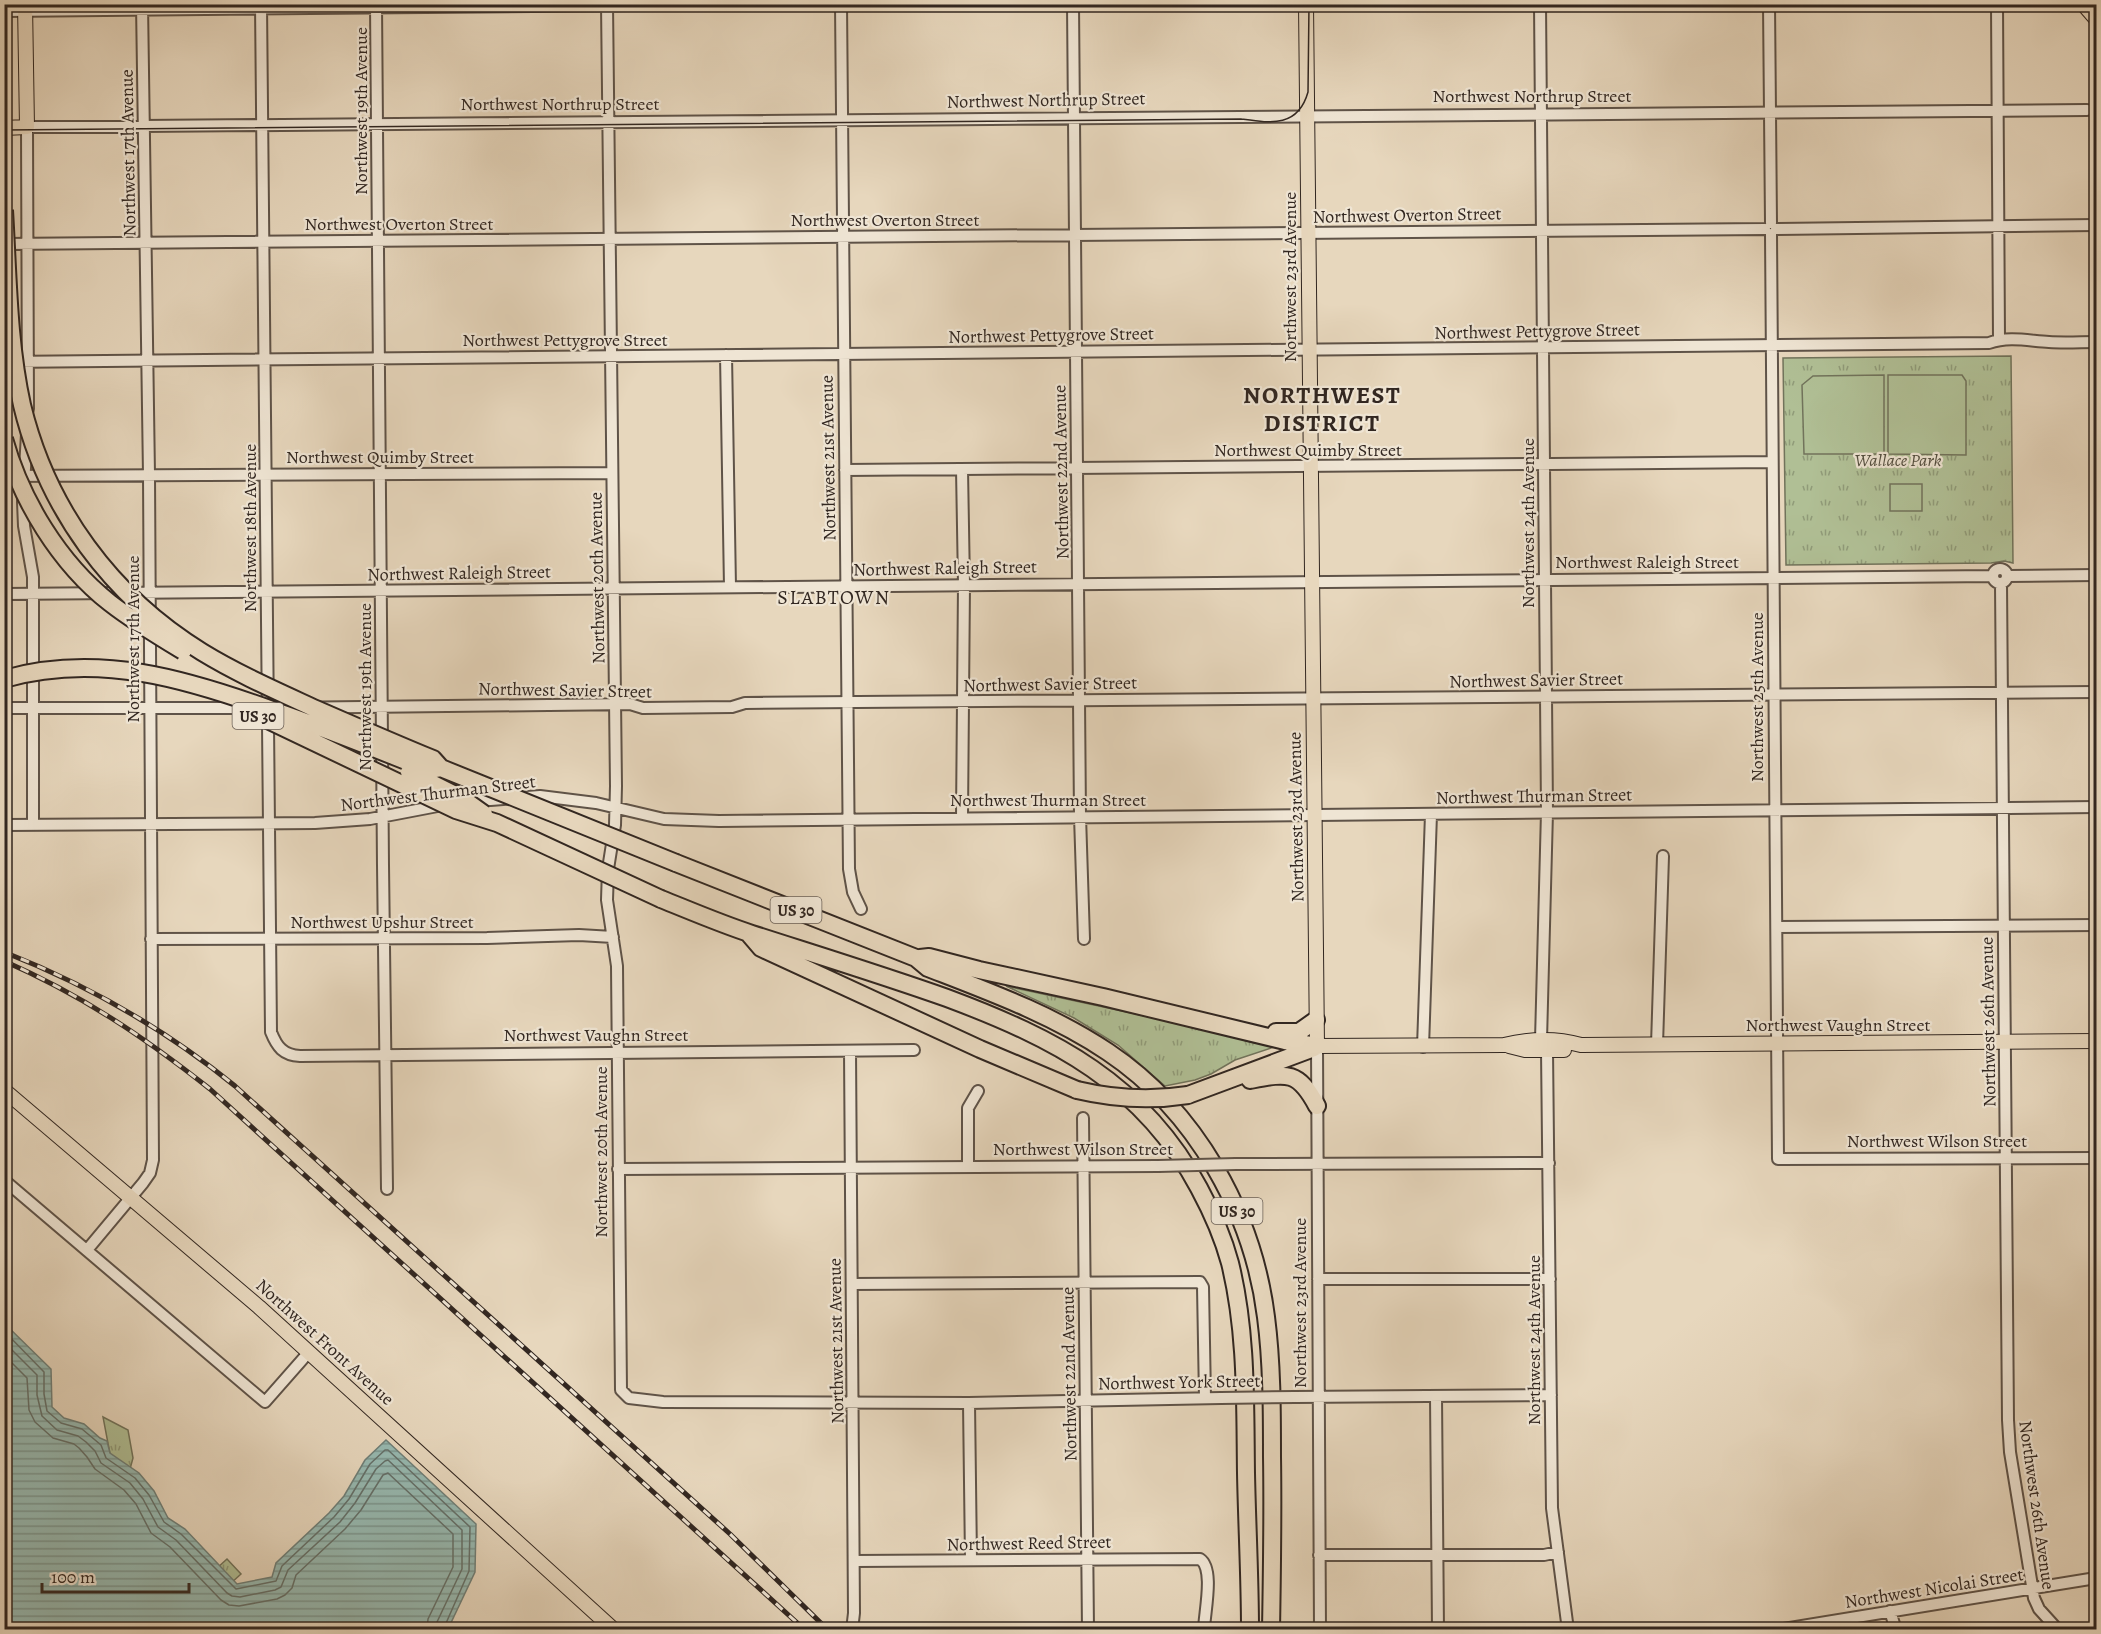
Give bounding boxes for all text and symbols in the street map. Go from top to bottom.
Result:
street label: Northwest 19th Avenue [349,27,373,195]
street label: Northwest 17th Avenue [115,69,141,237]
street label: Northwest Northrup Street [1433,84,1631,108]
street label: Northwest Northrup Street [946,86,1146,114]
street label: Northwest Northrup Street [461,92,659,116]
street label: Northwest 23rd Avenue [1278,192,1302,362]
street label: Northwest Overton Street [1312,201,1502,229]
street label: Northwest Overton Street [791,208,979,232]
street label: Northwest Overton Street [305,212,493,236]
street label: Northwest Pettygrove Street [1434,317,1640,345]
street label: Northwest Pettygrove Street [948,321,1154,349]
street label: Northwest Pettygrove Street [462,328,668,352]
street label: Northwest 21st Avenue [815,375,841,541]
district label: NORTHWEST DISTRICT [1243,379,1401,439]
street label: Northwest 22nd Avenue [1047,384,1075,560]
street label: Northwest Quimby Street [1214,438,1402,462]
street label: Northwest 24th Avenue [1516,438,1540,608]
street label: Northwest 18th Avenue [238,444,262,612]
street label: Northwest Quimby Street [286,445,474,469]
park label: Wallace Park [1855,448,1941,472]
street label: Northwest 20th Avenue [584,492,610,664]
street label: Northwest Raleigh Street [1555,550,1739,574]
street label: Northwest Raleigh Street [853,554,1037,582]
street label: Northwest 17th Avenue [121,555,145,723]
street label: Northwest Raleigh Street [367,559,551,587]
district label: SLABTOWN [777,584,891,611]
street label: Northwest 19th Avenue [353,603,377,771]
street label: Northwest 25th Avenue [1745,612,1769,782]
street label: Northwest Savier Street [1449,666,1623,694]
street label: Northwest Savier Street [963,670,1137,698]
street label: Northwest Savier Street [478,676,652,704]
road number: US 30 [232,703,284,729]
street label: Northwest 23rd Avenue [1283,732,1309,902]
street label: Northwest Thurman Street [339,769,537,817]
street label: Northwest Thurman Street [1436,782,1632,810]
street label: Northwest Thurman Street [950,788,1146,812]
road number: US 30 [770,897,822,923]
street label: Northwest Upshur Street [290,910,474,934]
street label: Northwest 26th Avenue [1975,937,2001,1107]
street label: Northwest Vaughn Street [1746,1013,1930,1037]
street label: Northwest Vaughn Street [504,1023,688,1047]
street label: Northwest 20th Avenue [589,1066,613,1238]
street label: Northwest Wilson Street [1847,1129,2027,1153]
street label: Northwest Wilson Street [993,1137,1173,1161]
road number: US 30 [1212,1198,1262,1224]
street label: Northwest 23rd Avenue [1288,1218,1312,1388]
street label: Northwest 24th Avenue [1522,1255,1546,1425]
street label: Northwest 21st Avenue [823,1258,849,1424]
street label: Northwest Front Avenue [251,1273,399,1411]
street label: Northwest 22nd Avenue [1055,1286,1083,1462]
street label: Northwest York Street [1098,1369,1260,1395]
street label: Northwest 26th Avenue [2013,1419,2061,1591]
street label: Northwest Reed Street [946,1530,1112,1556]
scale bar [42,1556,189,1594]
street label: Northwest Nicolai Street [1843,1562,2025,1614]
text: 100 m [51,1565,95,1589]

